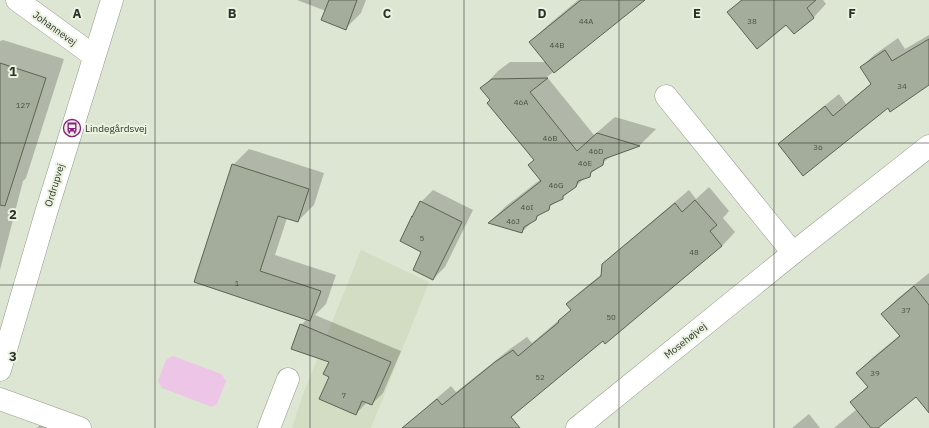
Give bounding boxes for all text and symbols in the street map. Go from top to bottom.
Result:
text: A [73,5,82,22]
text: B [228,5,237,22]
text: C [383,5,392,22]
text: D [537,5,547,22]
text: E [693,5,701,22]
text: F [848,5,856,22]
street label: Johannevej [30,8,79,49]
house number: 44A [579,16,593,26]
house number: 38 [747,16,757,26]
house number: 44B [550,40,564,50]
text: 1 [9,63,17,80]
house number: 34 [897,81,907,91]
house number: 46A [514,97,528,107]
house number: 127 [16,100,30,110]
bus stop icon: Lindegårdsvej [62,118,82,138]
place label: Lindegårdsvej [85,122,147,135]
house number: 46B [543,133,557,143]
house number: 36 [813,142,823,152]
house number: 46D [589,146,603,156]
house number: 46E [578,158,592,168]
street label: Ordrupvej [42,162,67,208]
house number: 46G [548,180,564,190]
house number: 46I [521,202,533,212]
text: 2 [9,206,17,223]
house number: 46J [506,216,520,226]
house number: 5 [420,233,425,243]
house number: 48 [689,247,699,257]
house number: 1 [235,278,240,288]
house number: 37 [901,305,911,315]
house number: 50 [606,312,616,322]
street label: Mosehøjvej [661,319,709,361]
text: 3 [9,348,17,365]
house number: 39 [870,368,880,378]
house number: 52 [535,372,545,382]
house number: 7 [342,390,347,400]

